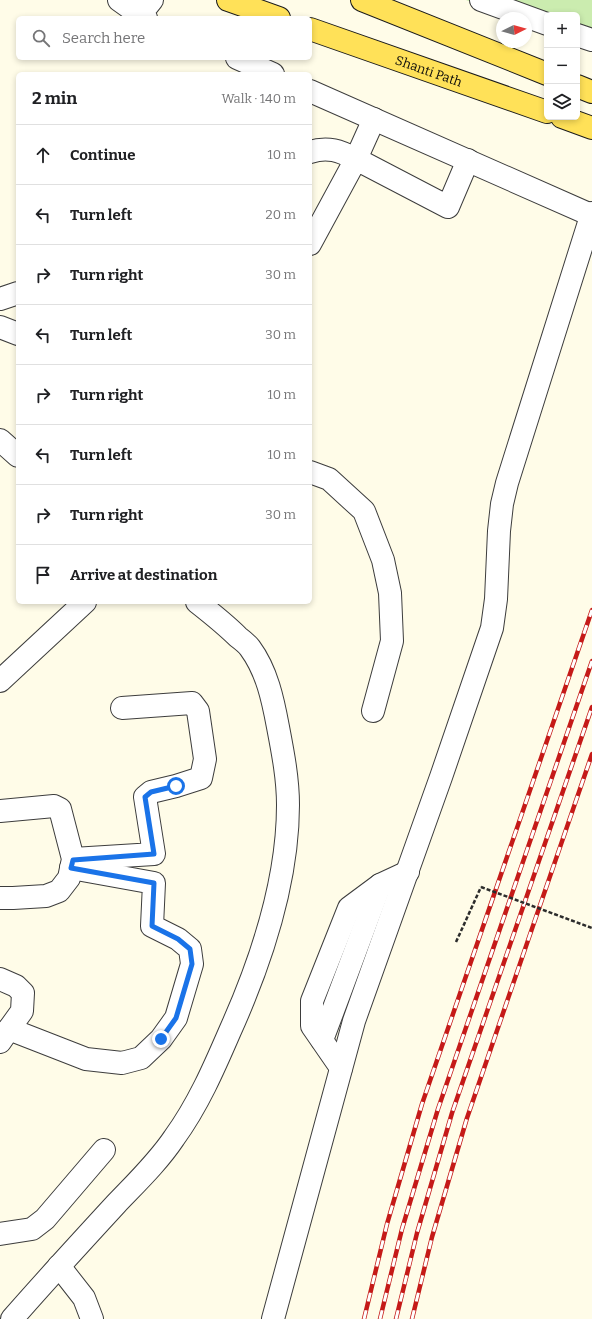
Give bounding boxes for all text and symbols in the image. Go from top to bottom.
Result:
north arrow [496,12,532,48]
map controls [544,12,580,120]
button: + [544,12,580,48]
search box [16,16,312,60]
icon: search [30,27,52,49]
text: Search here [62,29,145,47]
button: − [544,48,580,84]
street label: Shanti Path [394,52,464,89]
button: layers [544,84,580,120]
text: 2 min [32,88,77,109]
text: Walk · 140 m [221,91,296,106]
icon: ahead [32,144,54,166]
text: Continue [70,146,136,164]
text: 10 m [267,147,296,162]
icon: left [32,204,54,226]
text: Turn left [70,206,132,224]
text: 20 m [266,207,296,222]
icon: right [32,264,54,286]
text: Turn right [70,266,143,284]
text: 30 m [265,267,296,282]
icon: left [32,324,54,346]
text: Turn left [70,326,132,344]
text: 30 m [265,327,296,342]
icon: right [32,384,54,406]
text: Turn right [70,386,143,404]
text: 10 m [267,387,296,402]
icon: left [32,444,54,466]
text: Turn left [70,446,132,464]
text: 10 m [267,447,296,462]
icon: right [32,504,54,526]
text: Turn right [70,506,143,524]
text: 30 m [265,507,296,522]
icon: arrive [32,564,54,586]
text: Arrive at destination [70,566,217,584]
route start [167,777,185,795]
route end [152,1030,170,1048]

